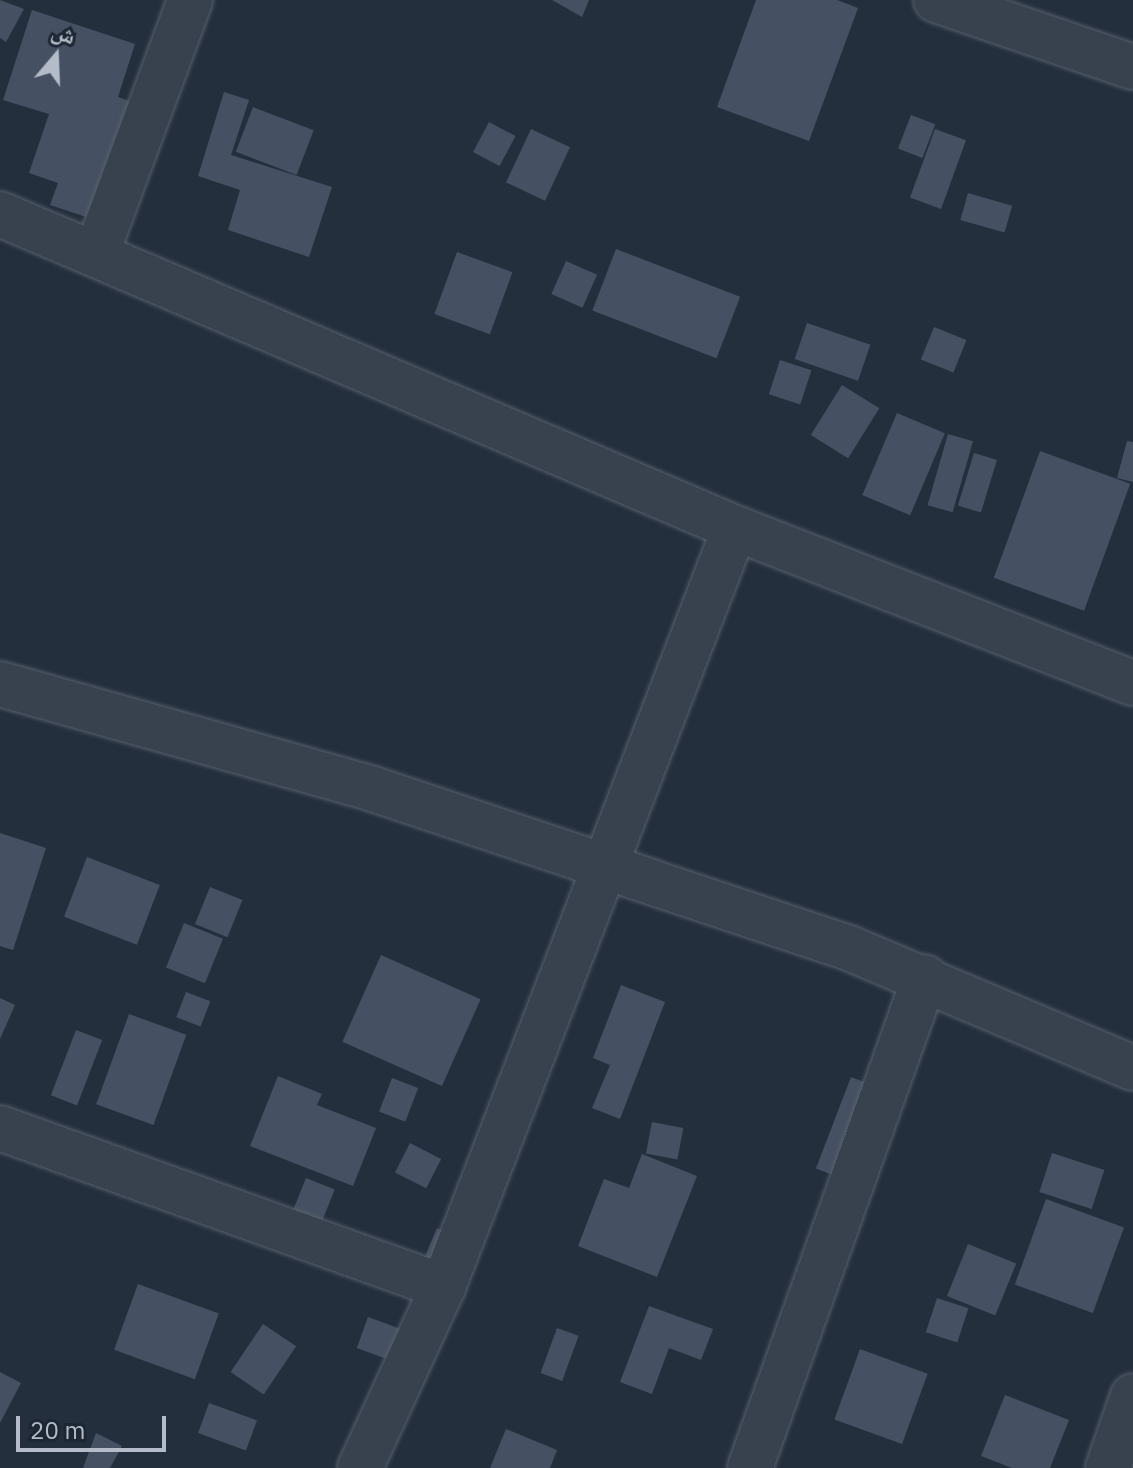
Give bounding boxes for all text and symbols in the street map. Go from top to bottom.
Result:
text: ش [48,15,80,50]
north arrow [16,16,96,96]
scale bar [20,1400,170,1450]
text: 20 m [30,1414,85,1446]

